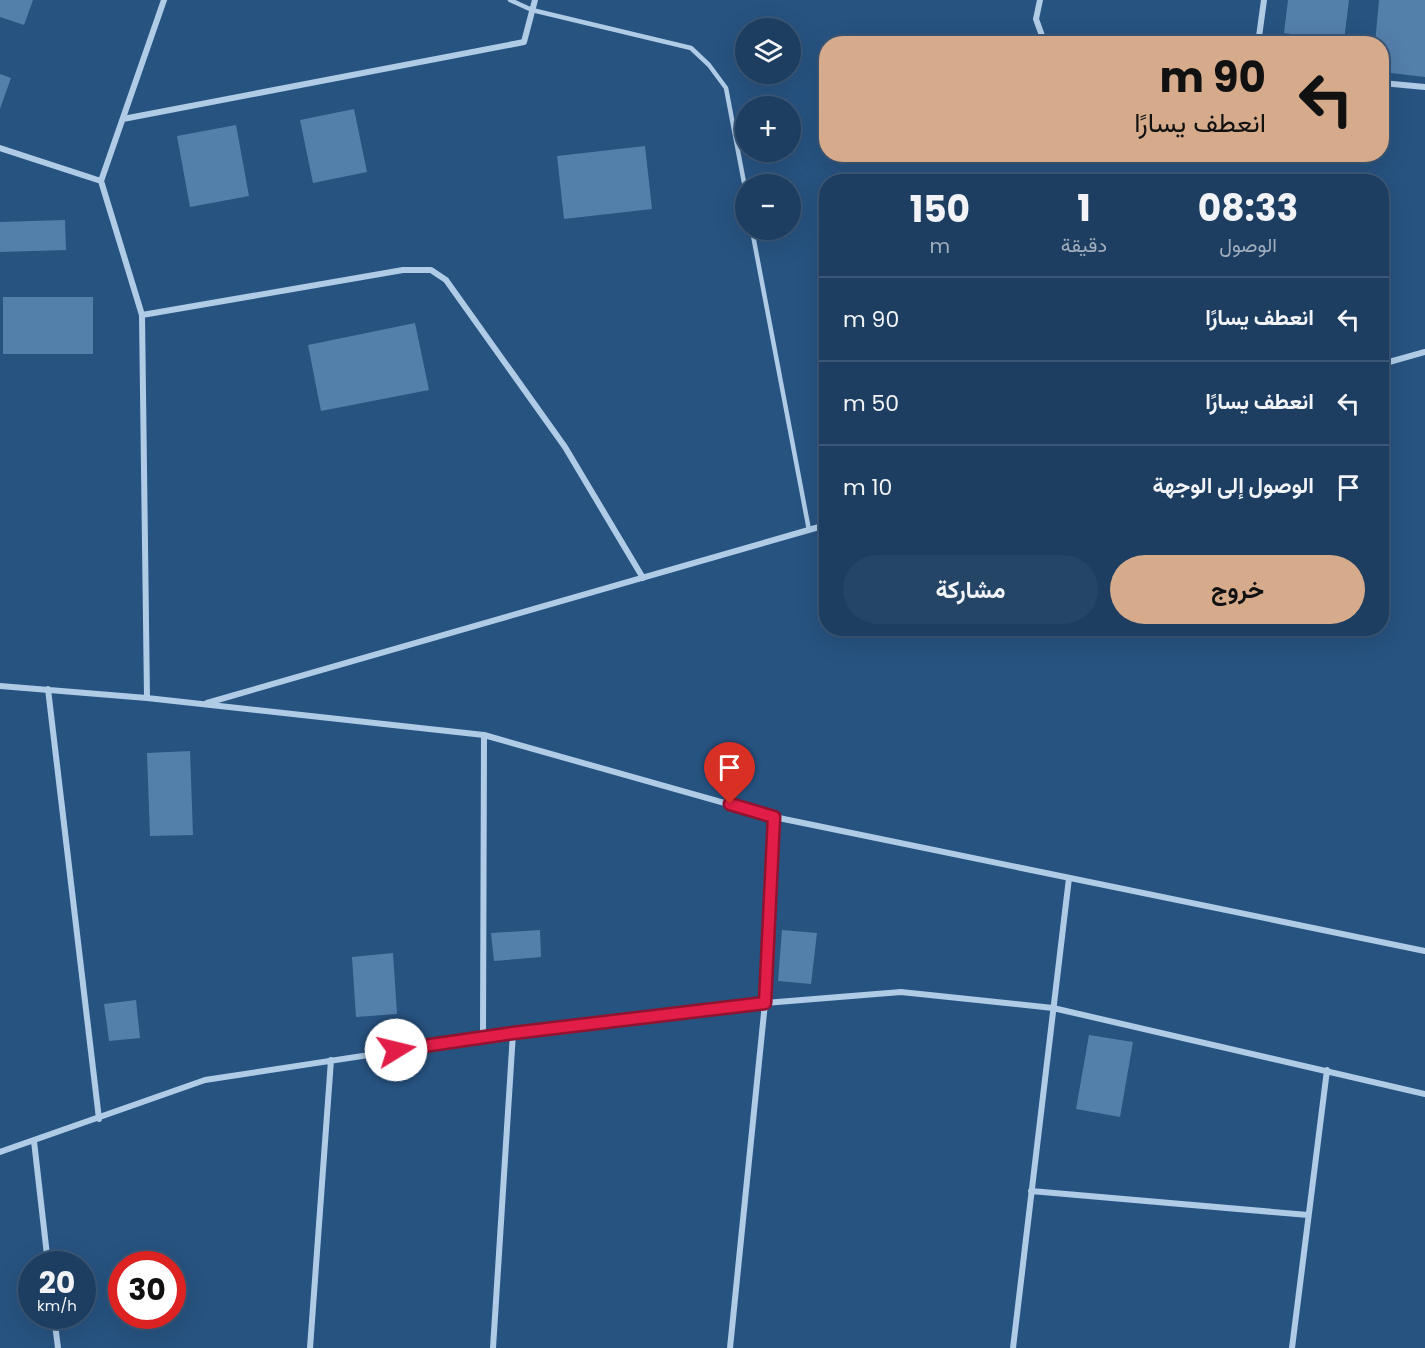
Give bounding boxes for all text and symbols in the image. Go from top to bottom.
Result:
map controls [735,18,801,240]
button: layers [735,18,801,84]
text: 90 m [1159,48,1266,107]
icon: left [1287,60,1365,138]
button: + [735,96,801,162]
text: انعطف يسارًا [1134,104,1266,141]
button: − [735,174,801,240]
text: 1 [1077,183,1091,234]
text: 08:33 [1198,183,1298,234]
text: 150 [910,184,970,235]
text: دقيقة [1061,231,1107,259]
text: الوصول [1219,231,1277,259]
text: m [930,232,950,260]
text: انعطف يسارًا [1205,302,1314,333]
icon: left [1332,303,1365,336]
text: 90 m [843,304,899,335]
text: انعطف يسارًا [1205,386,1314,417]
icon: left [1332,387,1365,420]
text: 50 m [843,388,899,419]
text: الوصول إلى الوجهة [1153,470,1314,501]
icon: arrive [1332,471,1365,504]
text: 10 m [843,472,892,503]
button: مشاركة [843,555,1098,624]
button: خروج [1110,555,1365,624]
pin [704,742,755,804]
icon: arrive [713,751,746,784]
position arrow [364,1018,428,1082]
speed limit sign: 30 [108,1251,186,1329]
text: 20 [39,1261,75,1304]
text: km/h [37,1295,77,1316]

